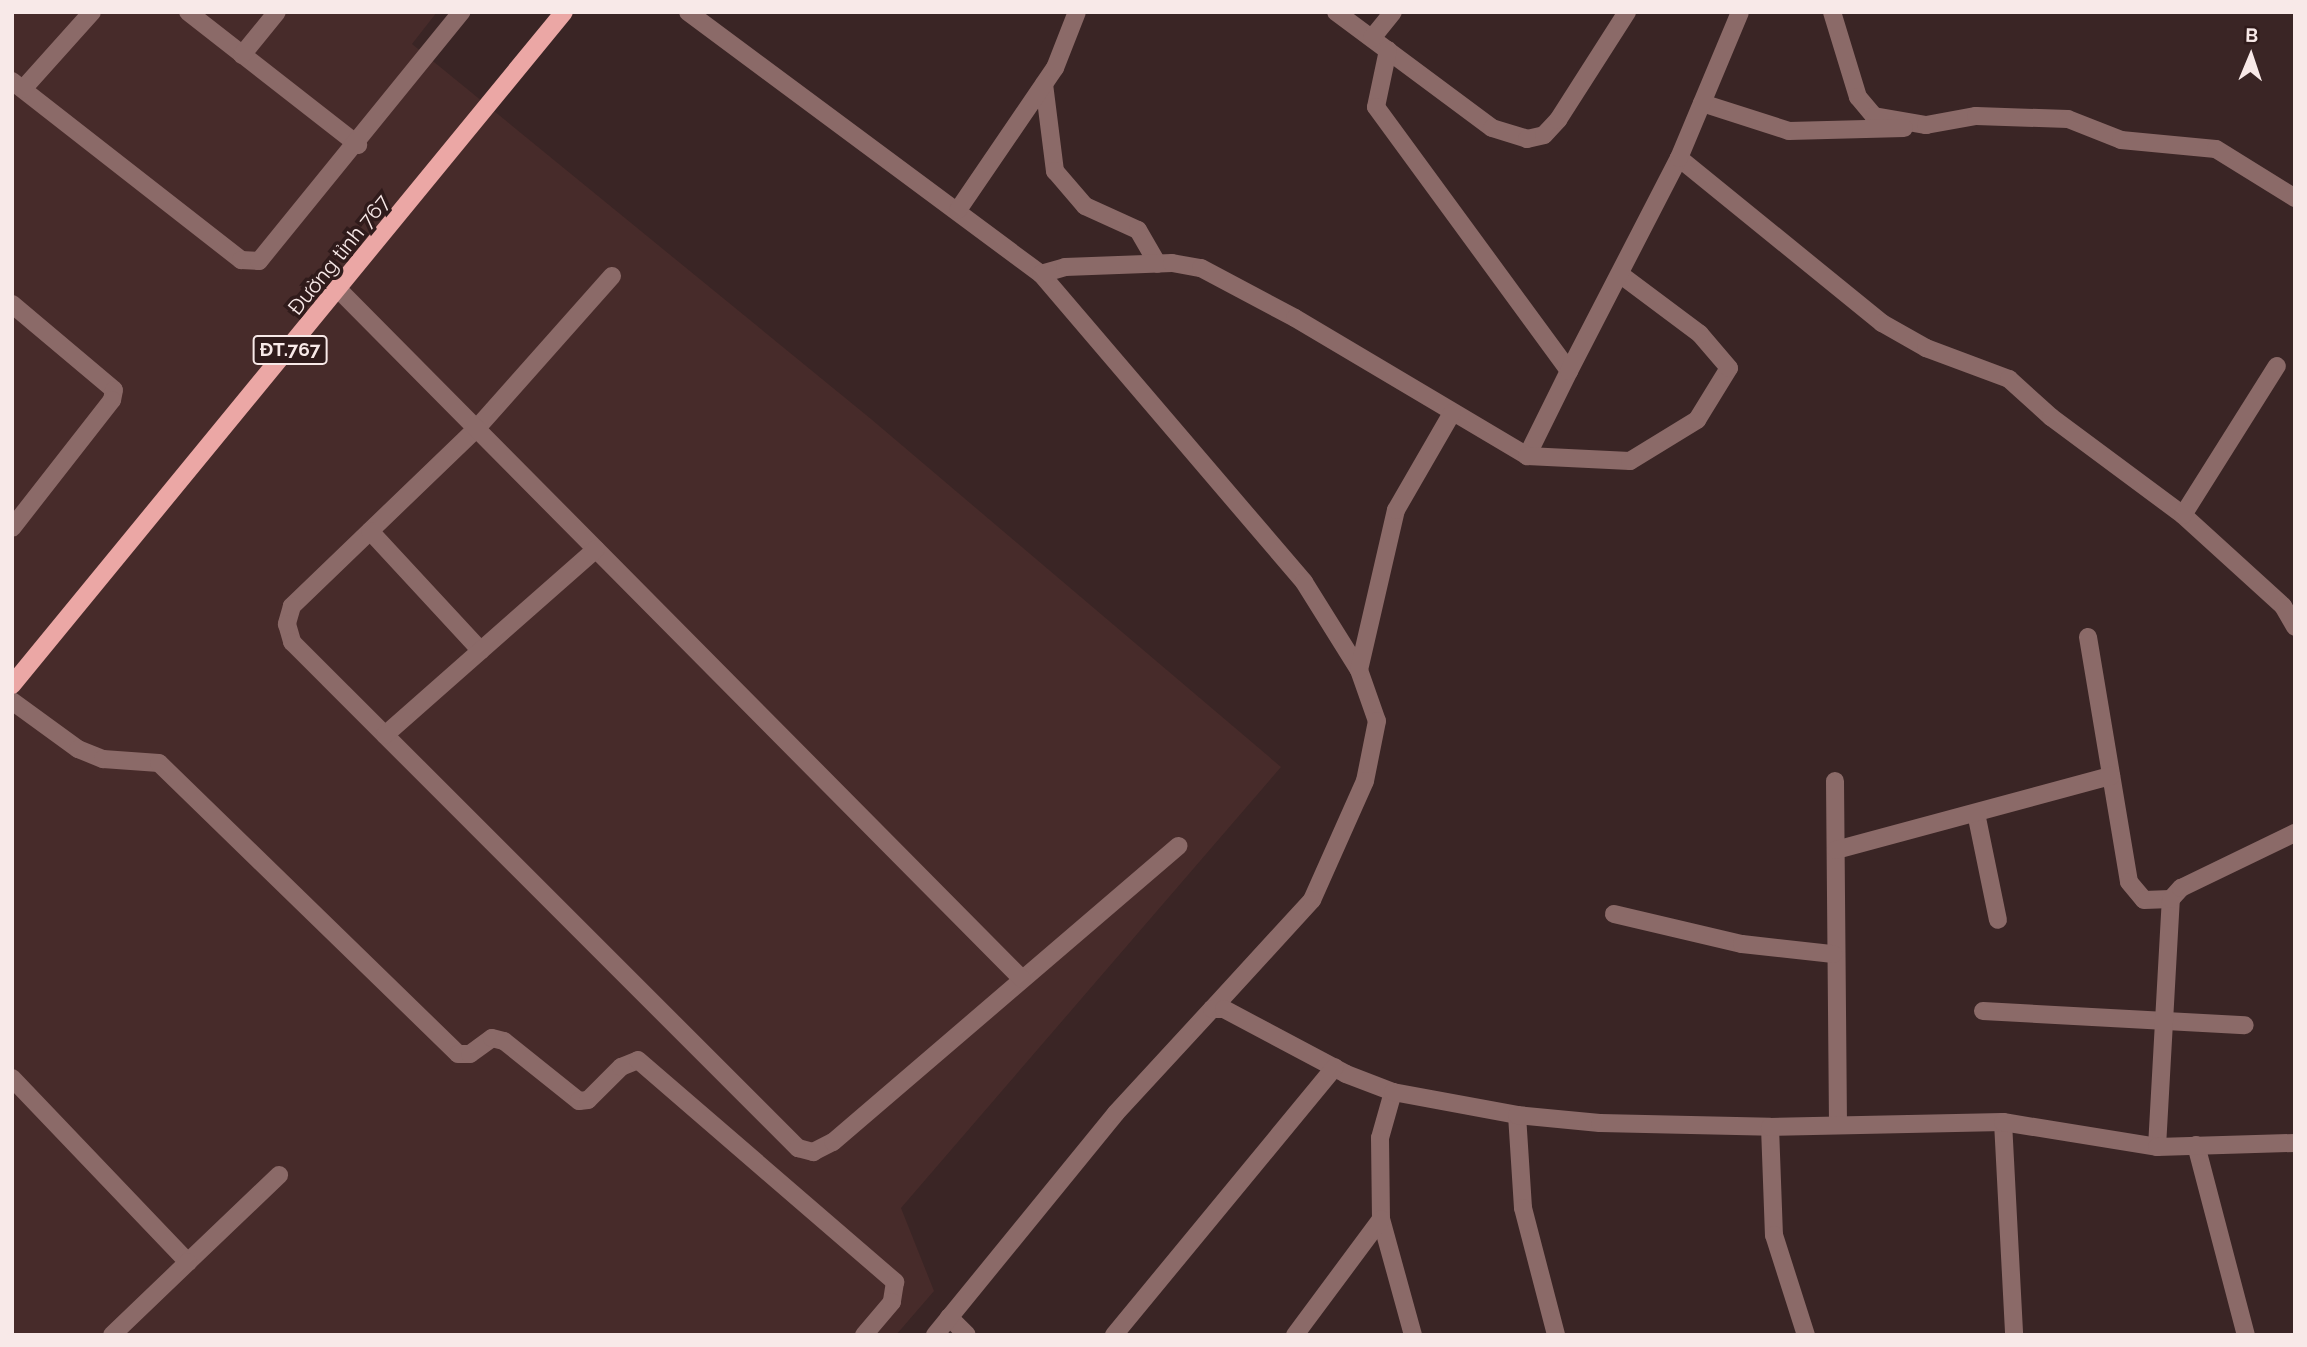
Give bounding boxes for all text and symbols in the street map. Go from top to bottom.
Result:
north arrow [2216,21,2286,91]
text: B [2245,24,2259,46]
street label: Đường tỉnh 767 [283,190,395,320]
road number: ĐT.767 [252,334,328,366]

